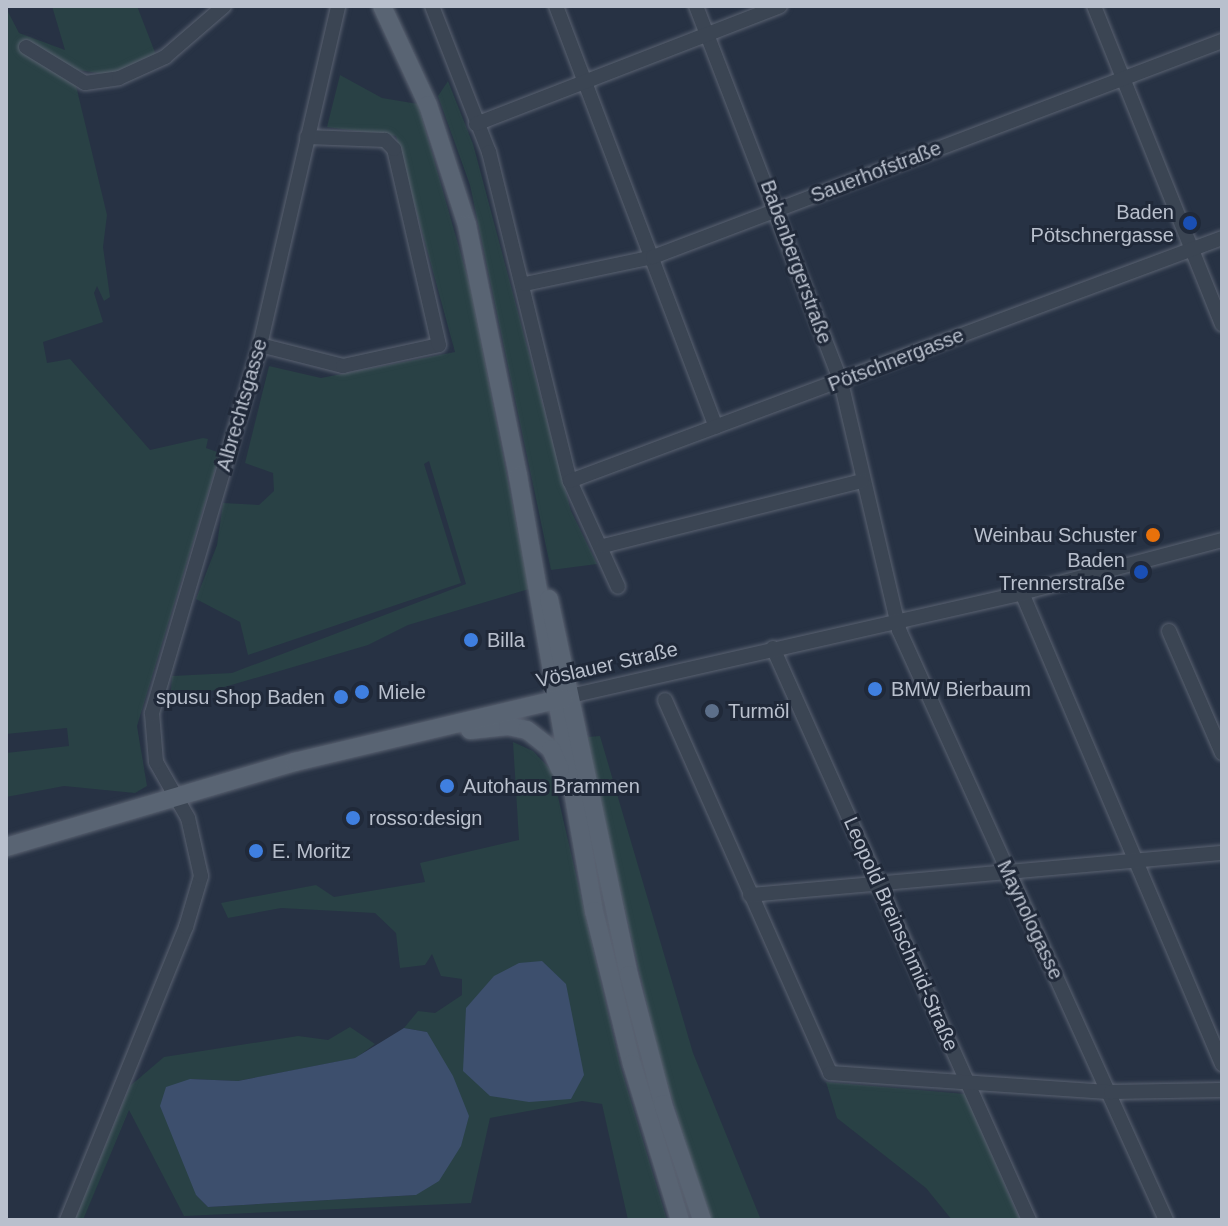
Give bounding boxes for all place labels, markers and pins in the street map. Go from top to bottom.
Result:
place label: Baden Pötschnergasse [1031,200,1174,247]
marker: Baden Pötschnergasse [1181,214,1199,232]
place label: Weinbau Schuster [974,523,1137,547]
marker: Weinbau Schuster [1144,526,1162,544]
place label: Baden Trennerstraße [999,548,1125,595]
marker: Baden Trennerstraße [1132,563,1150,581]
place label: Billa [487,628,525,652]
marker: Billa [462,631,480,649]
place label: BMW Bierbaum [891,677,1031,701]
place label: Miele [378,680,426,704]
marker: BMW Bierbaum [866,680,884,698]
marker: Miele [353,683,371,701]
place label: spusu Shop Baden [156,685,325,709]
marker: spusu Shop Baden [332,688,350,706]
place label: Turmöl [728,699,789,723]
marker: Turmöl [703,702,721,720]
place label: Autohaus Brammen [463,774,640,798]
marker: Autohaus Brammen [438,777,456,795]
place label: rosso:design [369,806,482,830]
marker: rosso:design [344,809,362,827]
place label: E. Moritz [272,839,351,863]
marker: E. Moritz [247,842,265,860]

